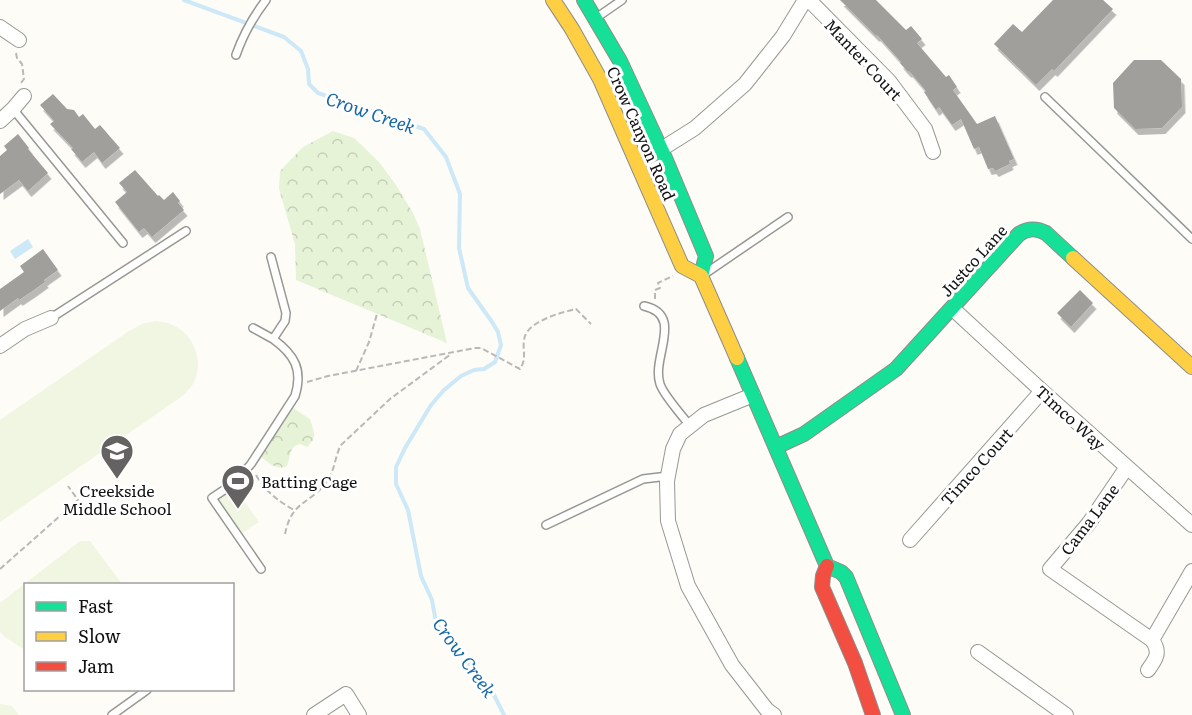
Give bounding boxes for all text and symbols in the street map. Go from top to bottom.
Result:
street label: Manter Court [820,13,909,106]
street label: Crow Canyon Road [602,62,682,204]
water label: Crow Creek [323,84,420,140]
street label: Justco Lane [934,219,1012,301]
street label: Timco Way [1031,379,1112,456]
street label: Timco Court [934,421,1018,510]
school or university icon: Creekside Middle School [99,433,135,480]
sports icon: Batting Cage [220,463,256,510]
place label: Batting Cage [261,469,357,493]
place label: Creekside Middle School [62,478,172,520]
street label: Cama Lane [1054,478,1124,560]
legend [24,583,234,691]
text: Fast [78,592,114,619]
water label: Crow Creek [427,611,503,703]
text: Slow [78,622,121,649]
text: Jam [78,652,114,679]

